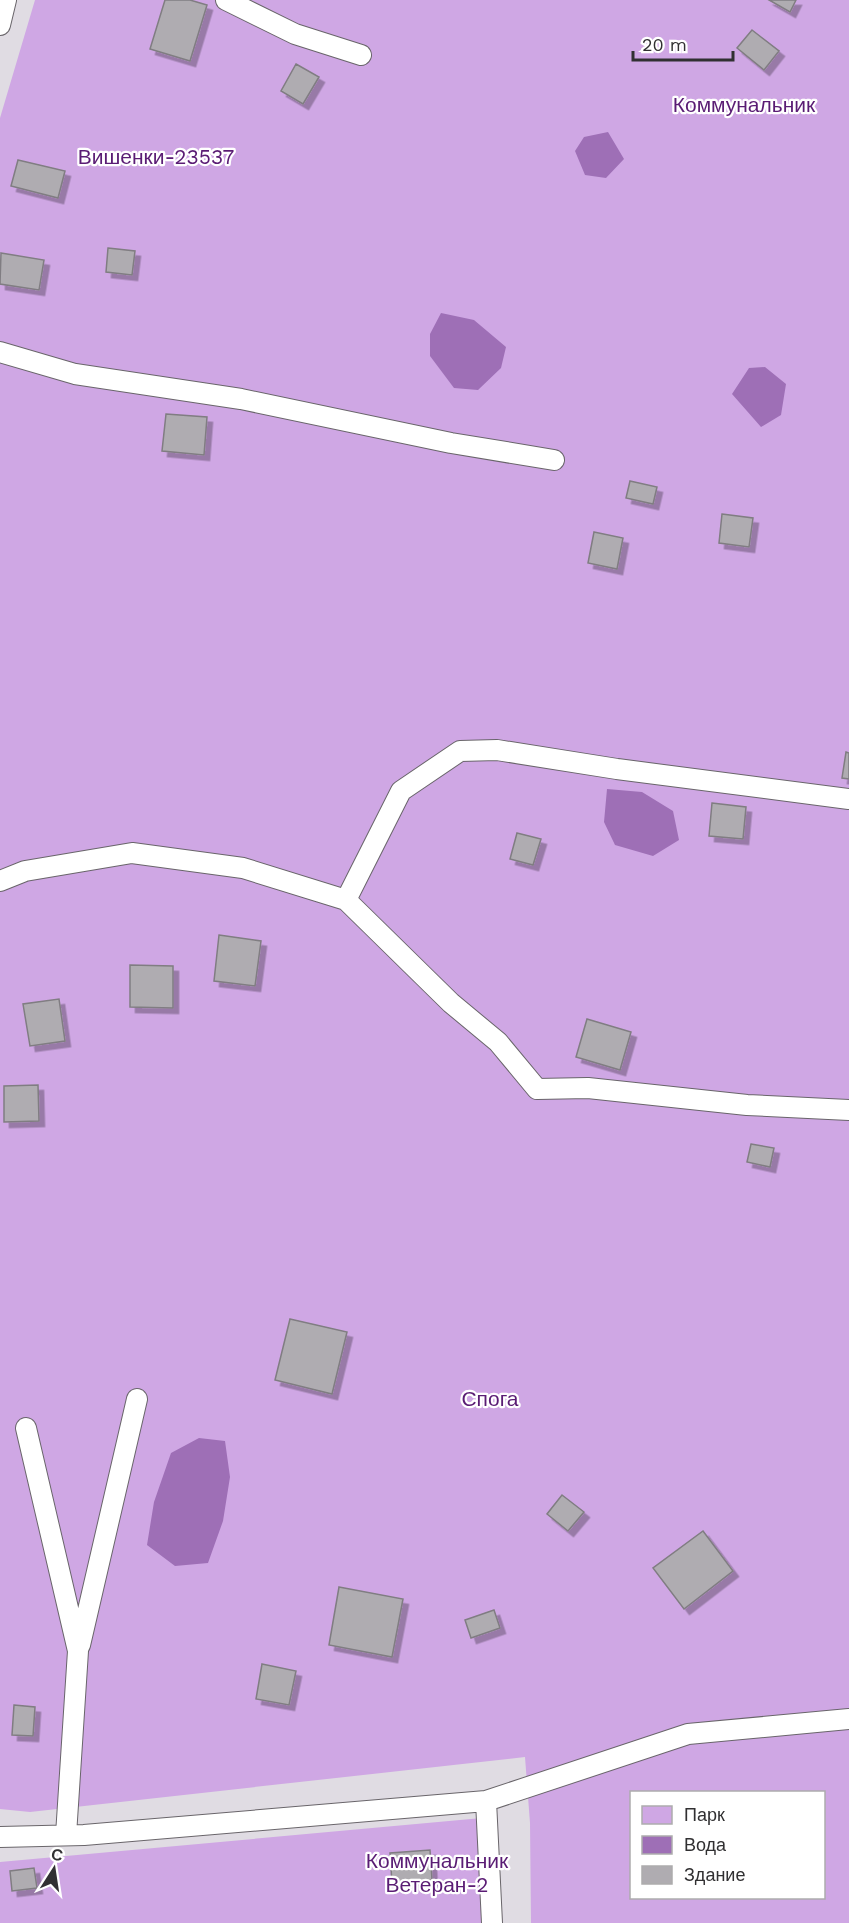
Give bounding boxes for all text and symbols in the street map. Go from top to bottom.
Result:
scale bar [633,24,734,62]
text: 20 m [642,34,687,55]
park label: Коммунальник [673,92,816,117]
park label: Вишенки-23537 [78,144,234,169]
park label: Спога [461,1386,519,1411]
legend [630,1791,825,1899]
text: Парк [684,1804,725,1825]
text: Вода [684,1834,727,1855]
north arrow [24,1839,84,1899]
text: С [49,1844,65,1865]
park label: Коммунальник Ветеран-2 [366,1848,509,1897]
text: Здание [684,1864,745,1885]

